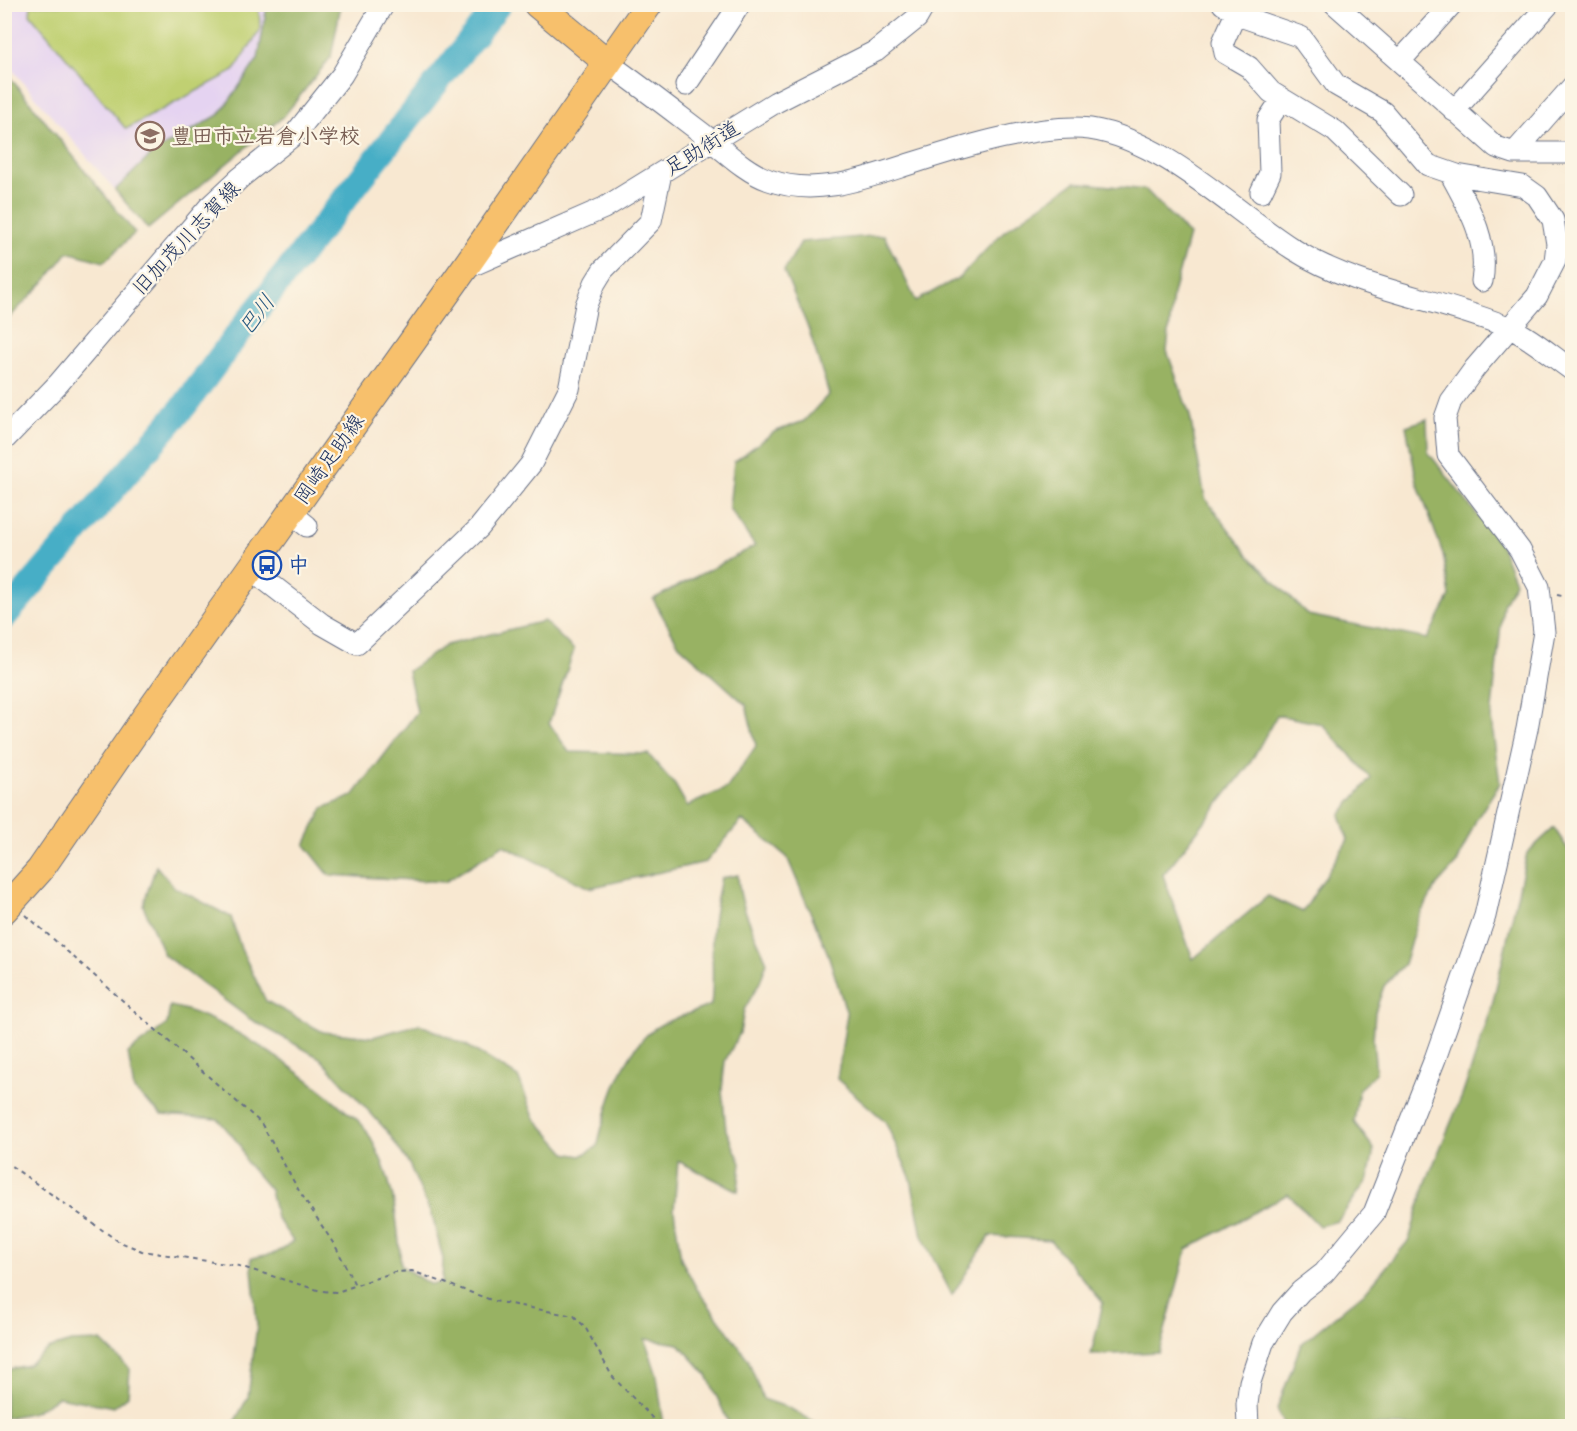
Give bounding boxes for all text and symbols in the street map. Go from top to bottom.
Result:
street label: 足助街道 [659,115,744,180]
school or university icon: 豊田市立岩倉小学校 [134,120,166,152]
place label: 豊田市立岩倉小学校 [171,123,360,148]
street label: 旧加茂川志賀線 [126,175,245,300]
water label: 巴川 [232,289,281,340]
street label: 岡崎足助線 [288,409,369,509]
bus stop icon: 中 [251,549,283,581]
place label: 中 [288,552,309,577]

